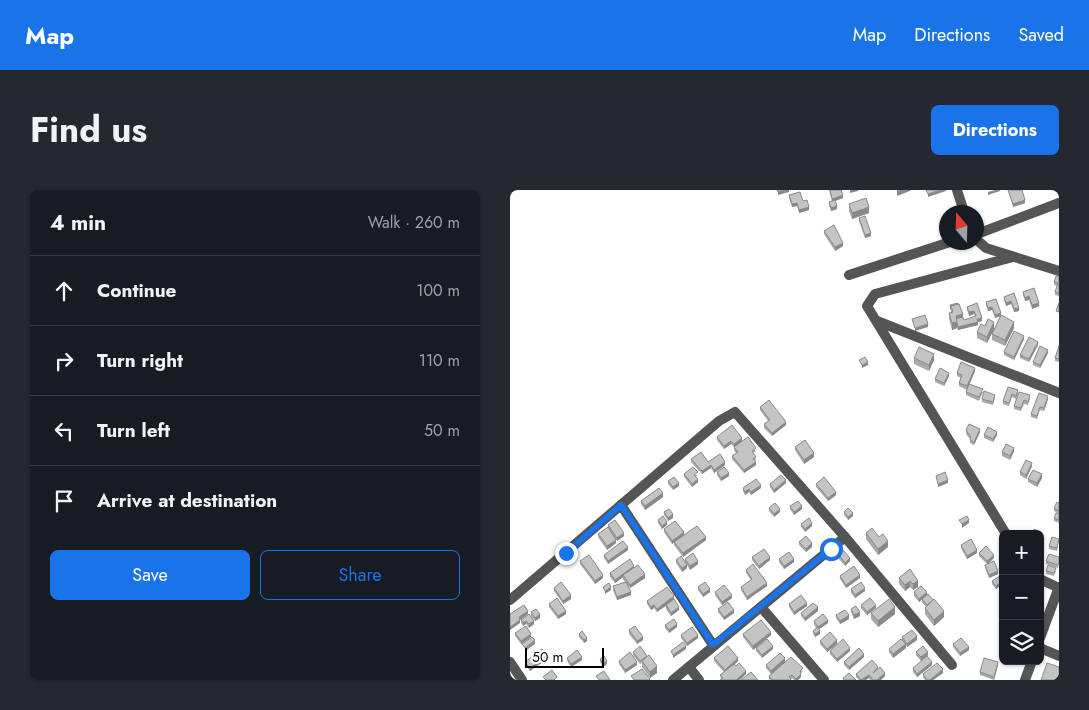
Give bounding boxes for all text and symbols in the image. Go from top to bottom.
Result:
text: Map [25,18,74,53]
text: Map [853,22,886,48]
text: Directions [914,22,990,48]
text: Saved [1018,22,1064,48]
text: Find us [30,105,147,155]
button: Directions [931,105,1059,155]
north arrow [939,205,984,250]
text: 4 min [50,208,106,238]
text: Walk · 260 m [368,211,460,234]
icon: ahead [50,277,78,305]
text: Continue [97,277,176,304]
text: 100 m [416,279,460,302]
icon: right [50,347,78,375]
text: Turn right [97,347,183,374]
text: 110 m [419,349,460,372]
icon: left [50,417,78,445]
text: Turn left [97,417,170,444]
text: 50 m [424,419,460,442]
icon: arrive [50,487,78,515]
text: Arrive at destination [97,487,277,514]
map controls [999,530,1044,665]
button: + [999,530,1044,575]
route start [820,538,843,561]
route end [555,542,578,565]
button: Save [50,550,250,600]
button: Share [260,550,460,600]
button: − [999,575,1044,620]
button: layers [999,620,1044,665]
scale bar [525,645,604,668]
text: 50 m [532,647,563,667]

